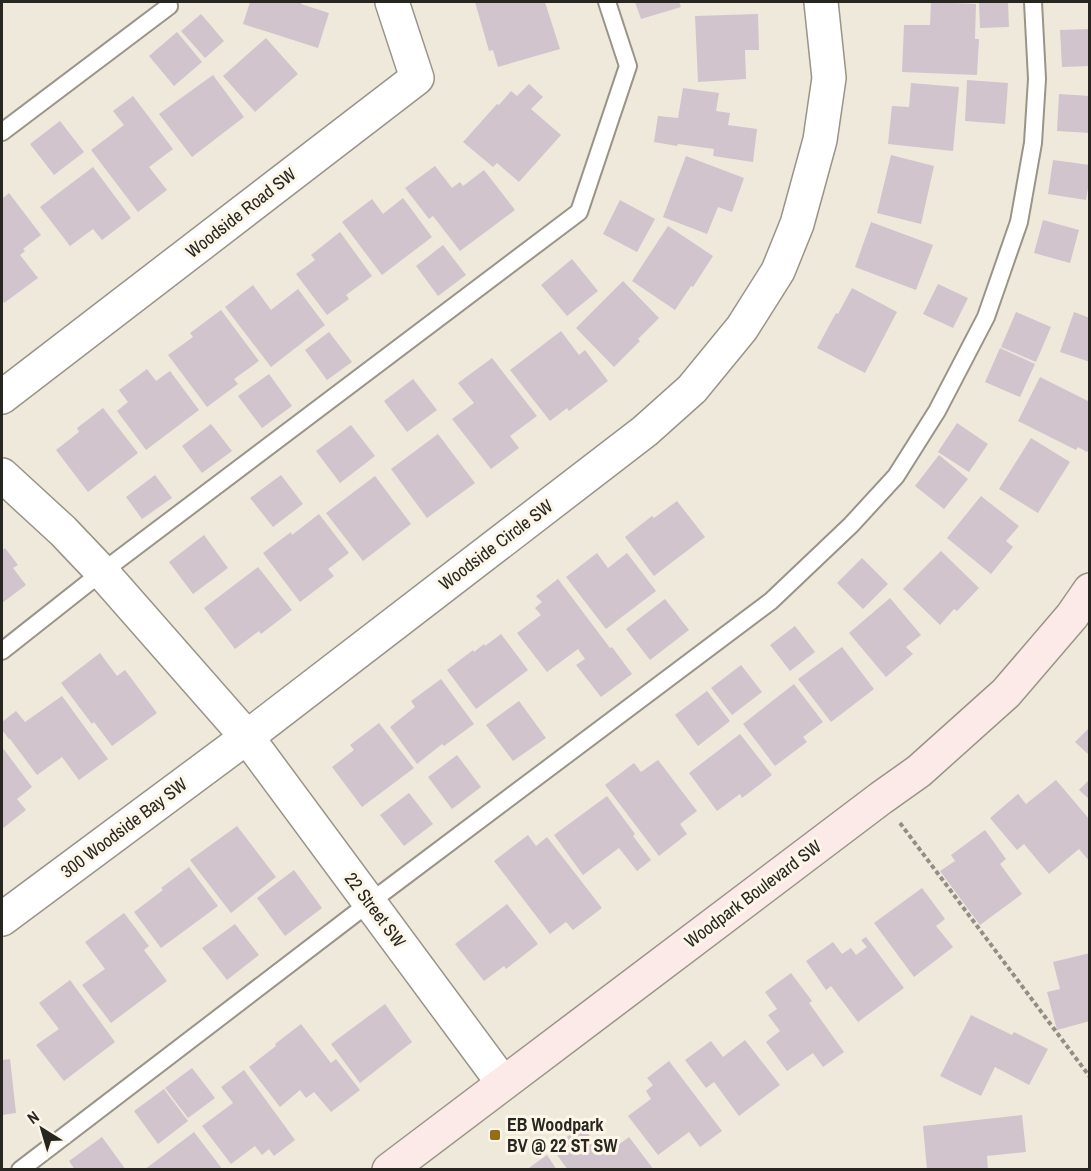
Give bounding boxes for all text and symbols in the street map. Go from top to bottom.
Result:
street label: Woodside Road SW [180,162,301,264]
street label: Woodside Circle SW [434,493,558,596]
street label: 300 Woodside Bay SW [55,772,192,883]
street label: Woodpark Boulevard SW [679,834,826,953]
street label: 22 Street SW [339,867,412,952]
north arrow [12,1099,72,1159]
text: N [23,1105,43,1129]
place label: EB Woodpark BV @ 22 ST SW [507,1112,617,1158]
marker: EB Woodpark BV @ 22 ST SW [488,1128,502,1142]

